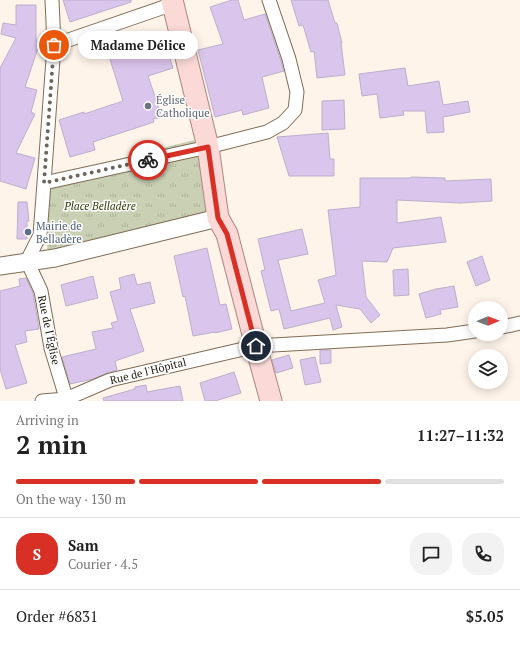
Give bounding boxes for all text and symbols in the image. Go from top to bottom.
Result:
pin [37,28,71,62]
callout: Madame Délice [78,31,198,59]
icon: bag [43,34,65,56]
text: Madame Délice [90,36,186,54]
place label: Église Catholique [156,93,210,120]
marker: Église Catholique [143,101,153,111]
courier [128,140,168,180]
icon: bike [137,149,159,171]
park label: Place Belladère [63,199,136,213]
place label: Mairie de Belladère [36,219,82,246]
marker: Mairie de Belladère [23,227,33,237]
street label: Rue de l'Église [35,294,63,366]
north arrow [468,301,508,341]
map controls [468,301,508,389]
pin [239,329,273,363]
icon: home [245,335,267,357]
button: layers [468,349,508,389]
street label: Rue de l'Hôpital [108,355,188,387]
text: Arriving in [16,411,79,429]
text: 11:27–11:32 [417,425,504,445]
text: 2 min [16,427,87,461]
text: On the way · 130 m [16,490,126,508]
button: chat [410,533,452,575]
button: phone [462,533,504,575]
text: Sam [68,535,99,555]
text: S [33,544,41,564]
text: Courier · 4.5 [68,555,138,573]
text: Order #6831 [16,606,98,626]
text: $5.05 [466,606,504,626]

